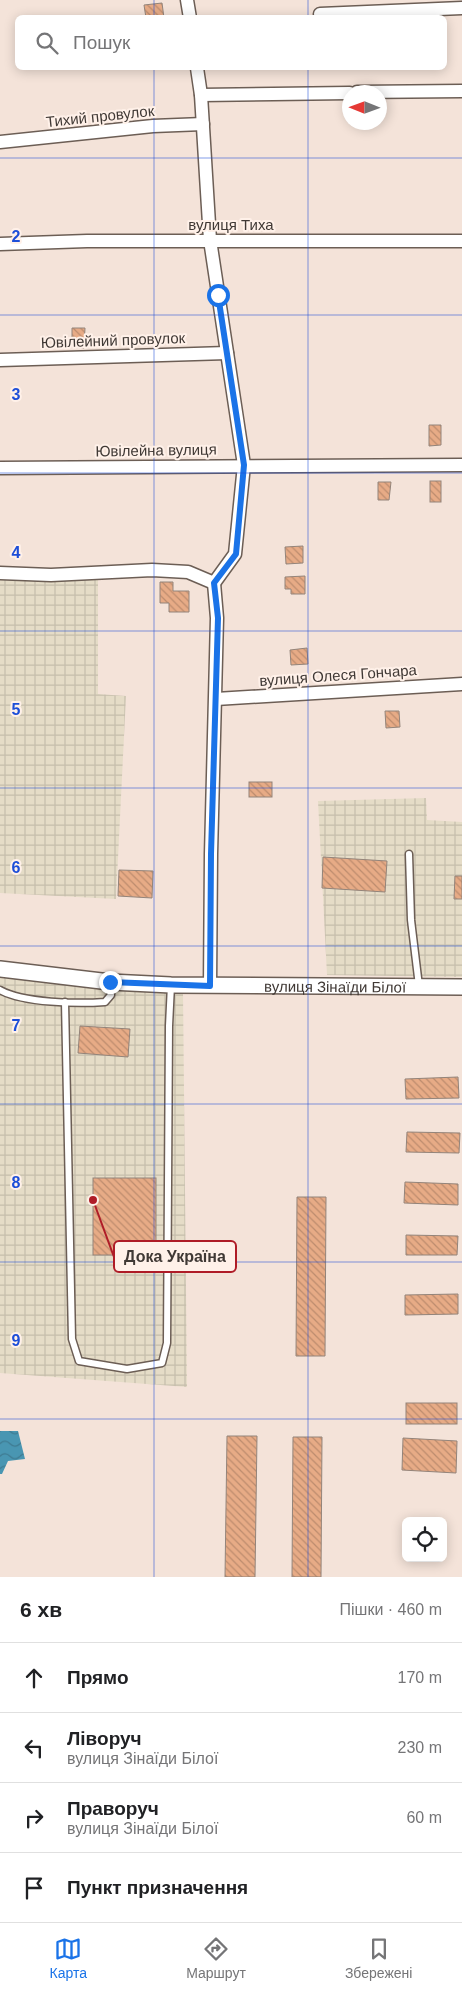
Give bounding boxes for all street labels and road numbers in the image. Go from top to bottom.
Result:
street label: Тихий провулок [45,102,155,130]
street label: вулиця Тиха [188,216,274,233]
street label: Ювілейний провулок [40,329,186,351]
street label: Ювілейна вулиця [95,440,217,460]
street label: вулиця Олеся Гончара [259,661,418,689]
street label: вулиця Зінаїди Білої [264,977,407,995]

